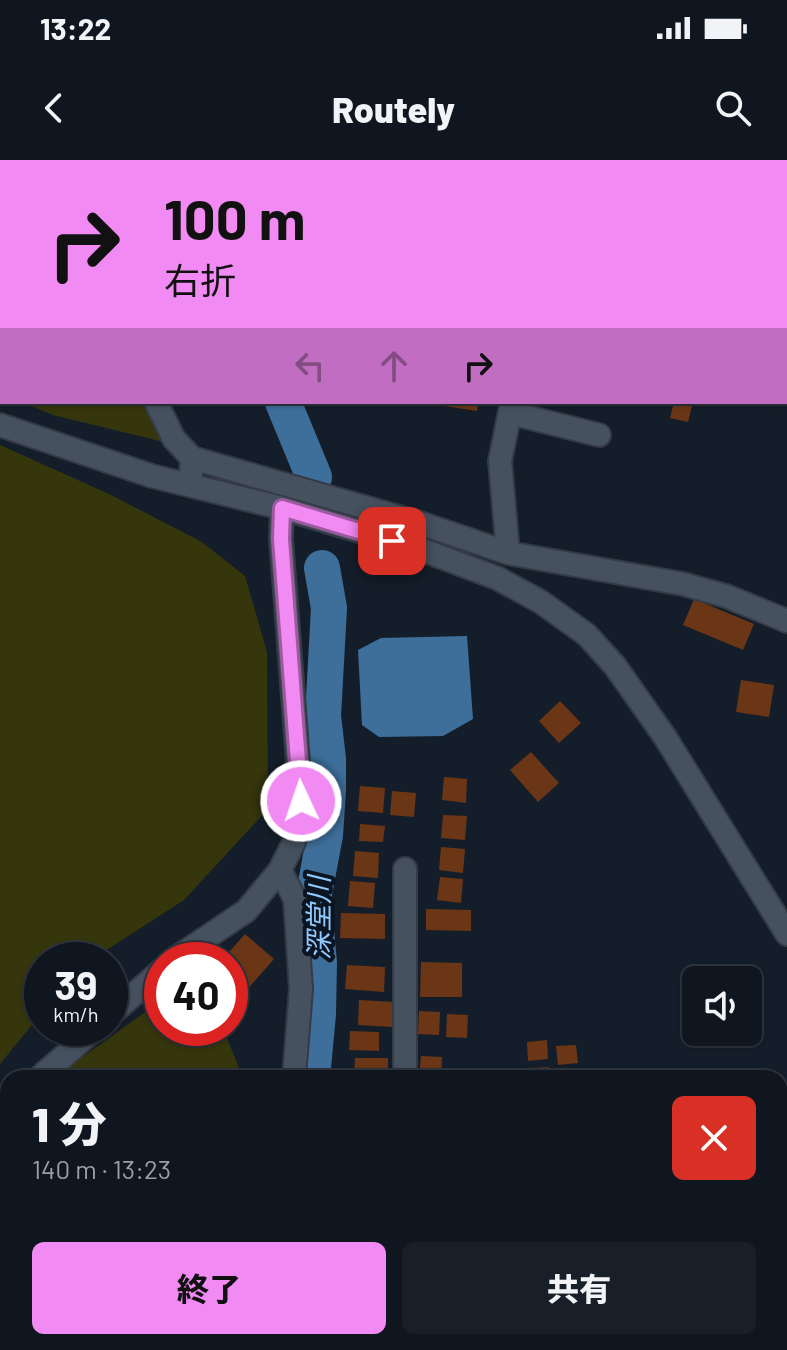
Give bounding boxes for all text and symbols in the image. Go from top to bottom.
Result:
text: 13:22 [40,10,111,46]
icon: back [32,86,76,130]
icon: search [711,86,755,130]
text: Routely [332,87,455,130]
text: 100 m [164,184,306,251]
icon: right [32,192,136,296]
text: 右折 [164,258,236,301]
icon: left [288,344,332,388]
icon: ahead [372,344,416,388]
icon: right [456,344,500,388]
pin [358,507,426,575]
icon: arrive [370,519,414,563]
position arrow [259,759,343,843]
water label: 深堂川 [301,873,335,960]
speed limit sign: 40 [144,942,248,1046]
text: 39 [55,960,97,1008]
map controls [682,966,762,1046]
button: sound [682,966,762,1046]
text: km/h [53,1002,99,1026]
text: 1 分 [32,1094,107,1152]
button: close [672,1096,756,1180]
text: 140 m · 13:23 [32,1153,171,1184]
button: 終了 [32,1242,386,1334]
button: 共有 [402,1242,756,1334]

